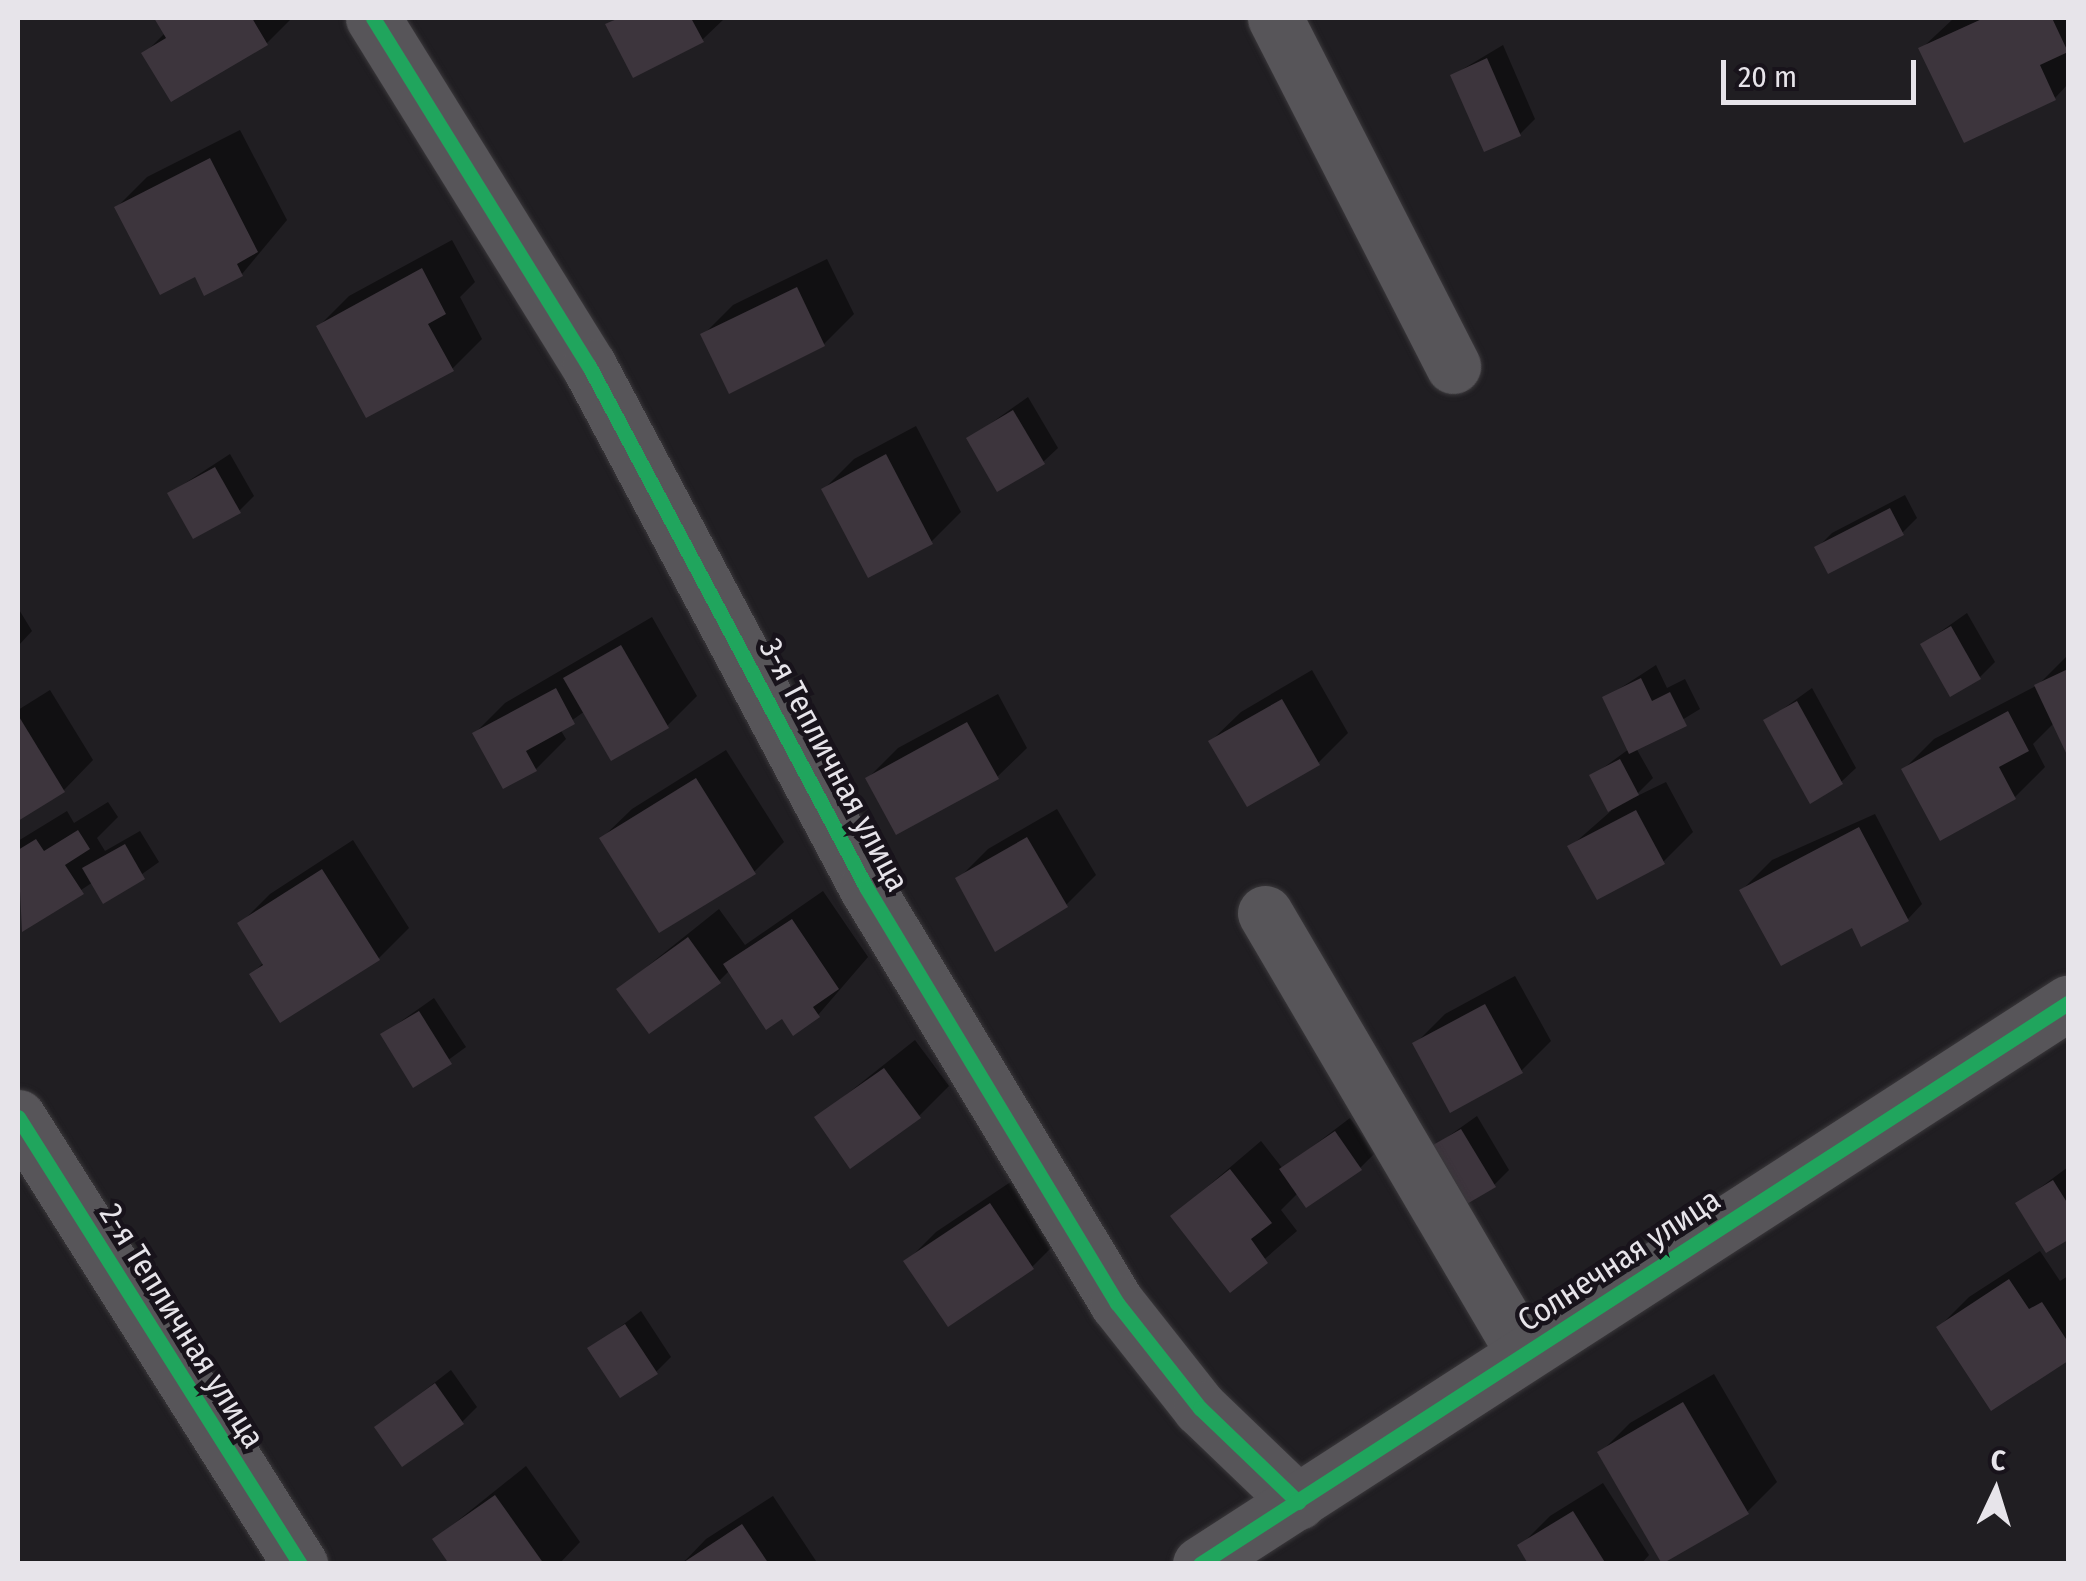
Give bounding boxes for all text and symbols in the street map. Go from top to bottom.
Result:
scale bar [1726,40,1921,102]
text: 20 m [1738,59,1797,95]
street label: 3-я Тепличная улица [751,632,917,898]
street label: Солнечная улица [1511,1180,1727,1340]
street label: 2-я Тепличная улица [91,1197,273,1455]
north arrow [1946,1441,2046,1541]
text: С [1990,1444,2007,1478]

